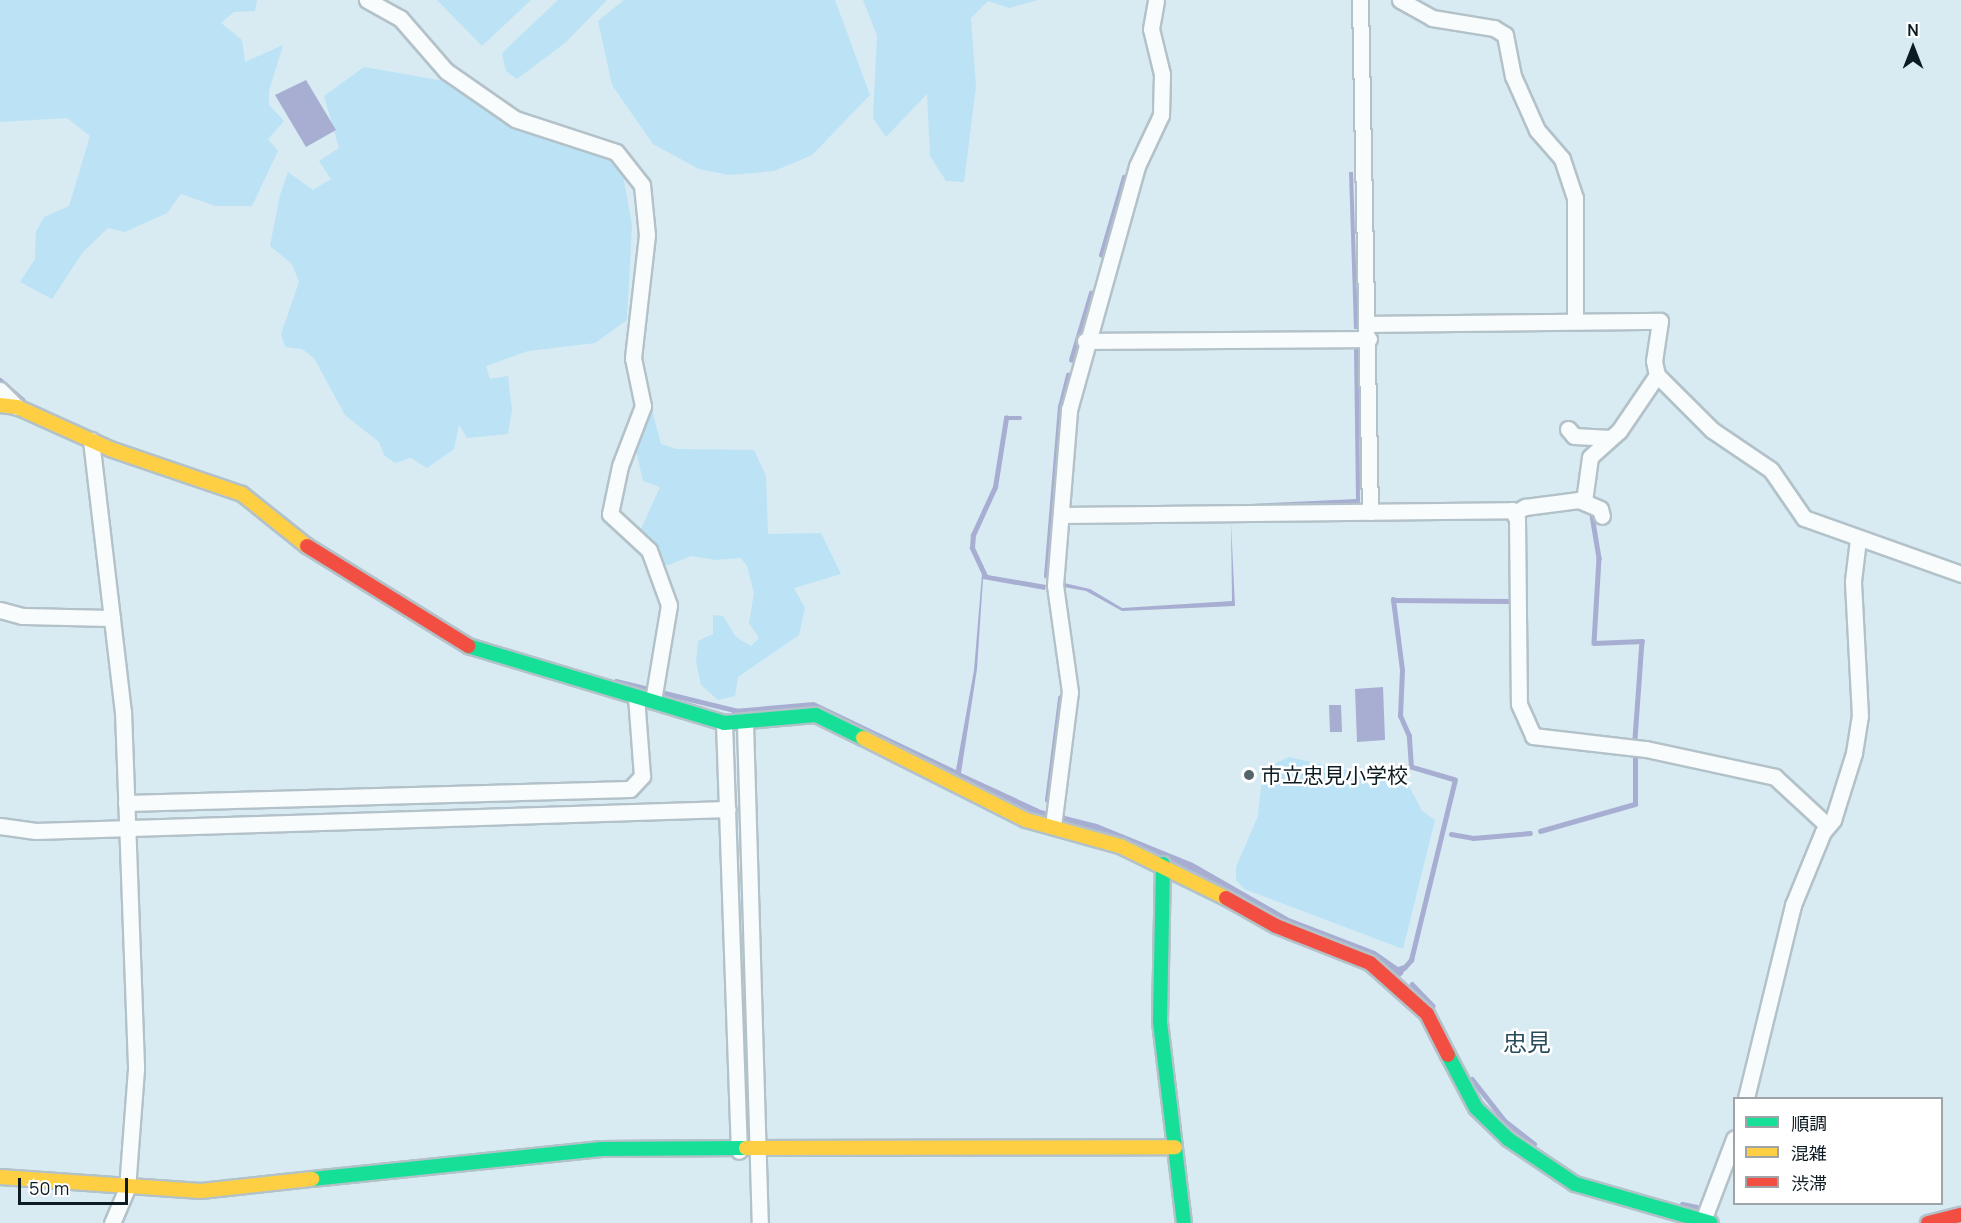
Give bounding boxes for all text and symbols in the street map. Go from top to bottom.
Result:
north arrow [1883,18,1943,78]
text: N [1907,19,1919,41]
place label: 市立忠見小学校 [1261,762,1408,788]
marker: 市立忠見小学校 [1242,768,1256,782]
district label: 忠見 [1503,1028,1551,1056]
legend [1733,1097,1943,1205]
text: 順調 [1791,1111,1827,1135]
text: 混雑 [1791,1141,1827,1165]
scale bar [21,1166,130,1204]
text: 渋滞 [1791,1171,1827,1195]
text: 50 m [29,1176,69,1200]

